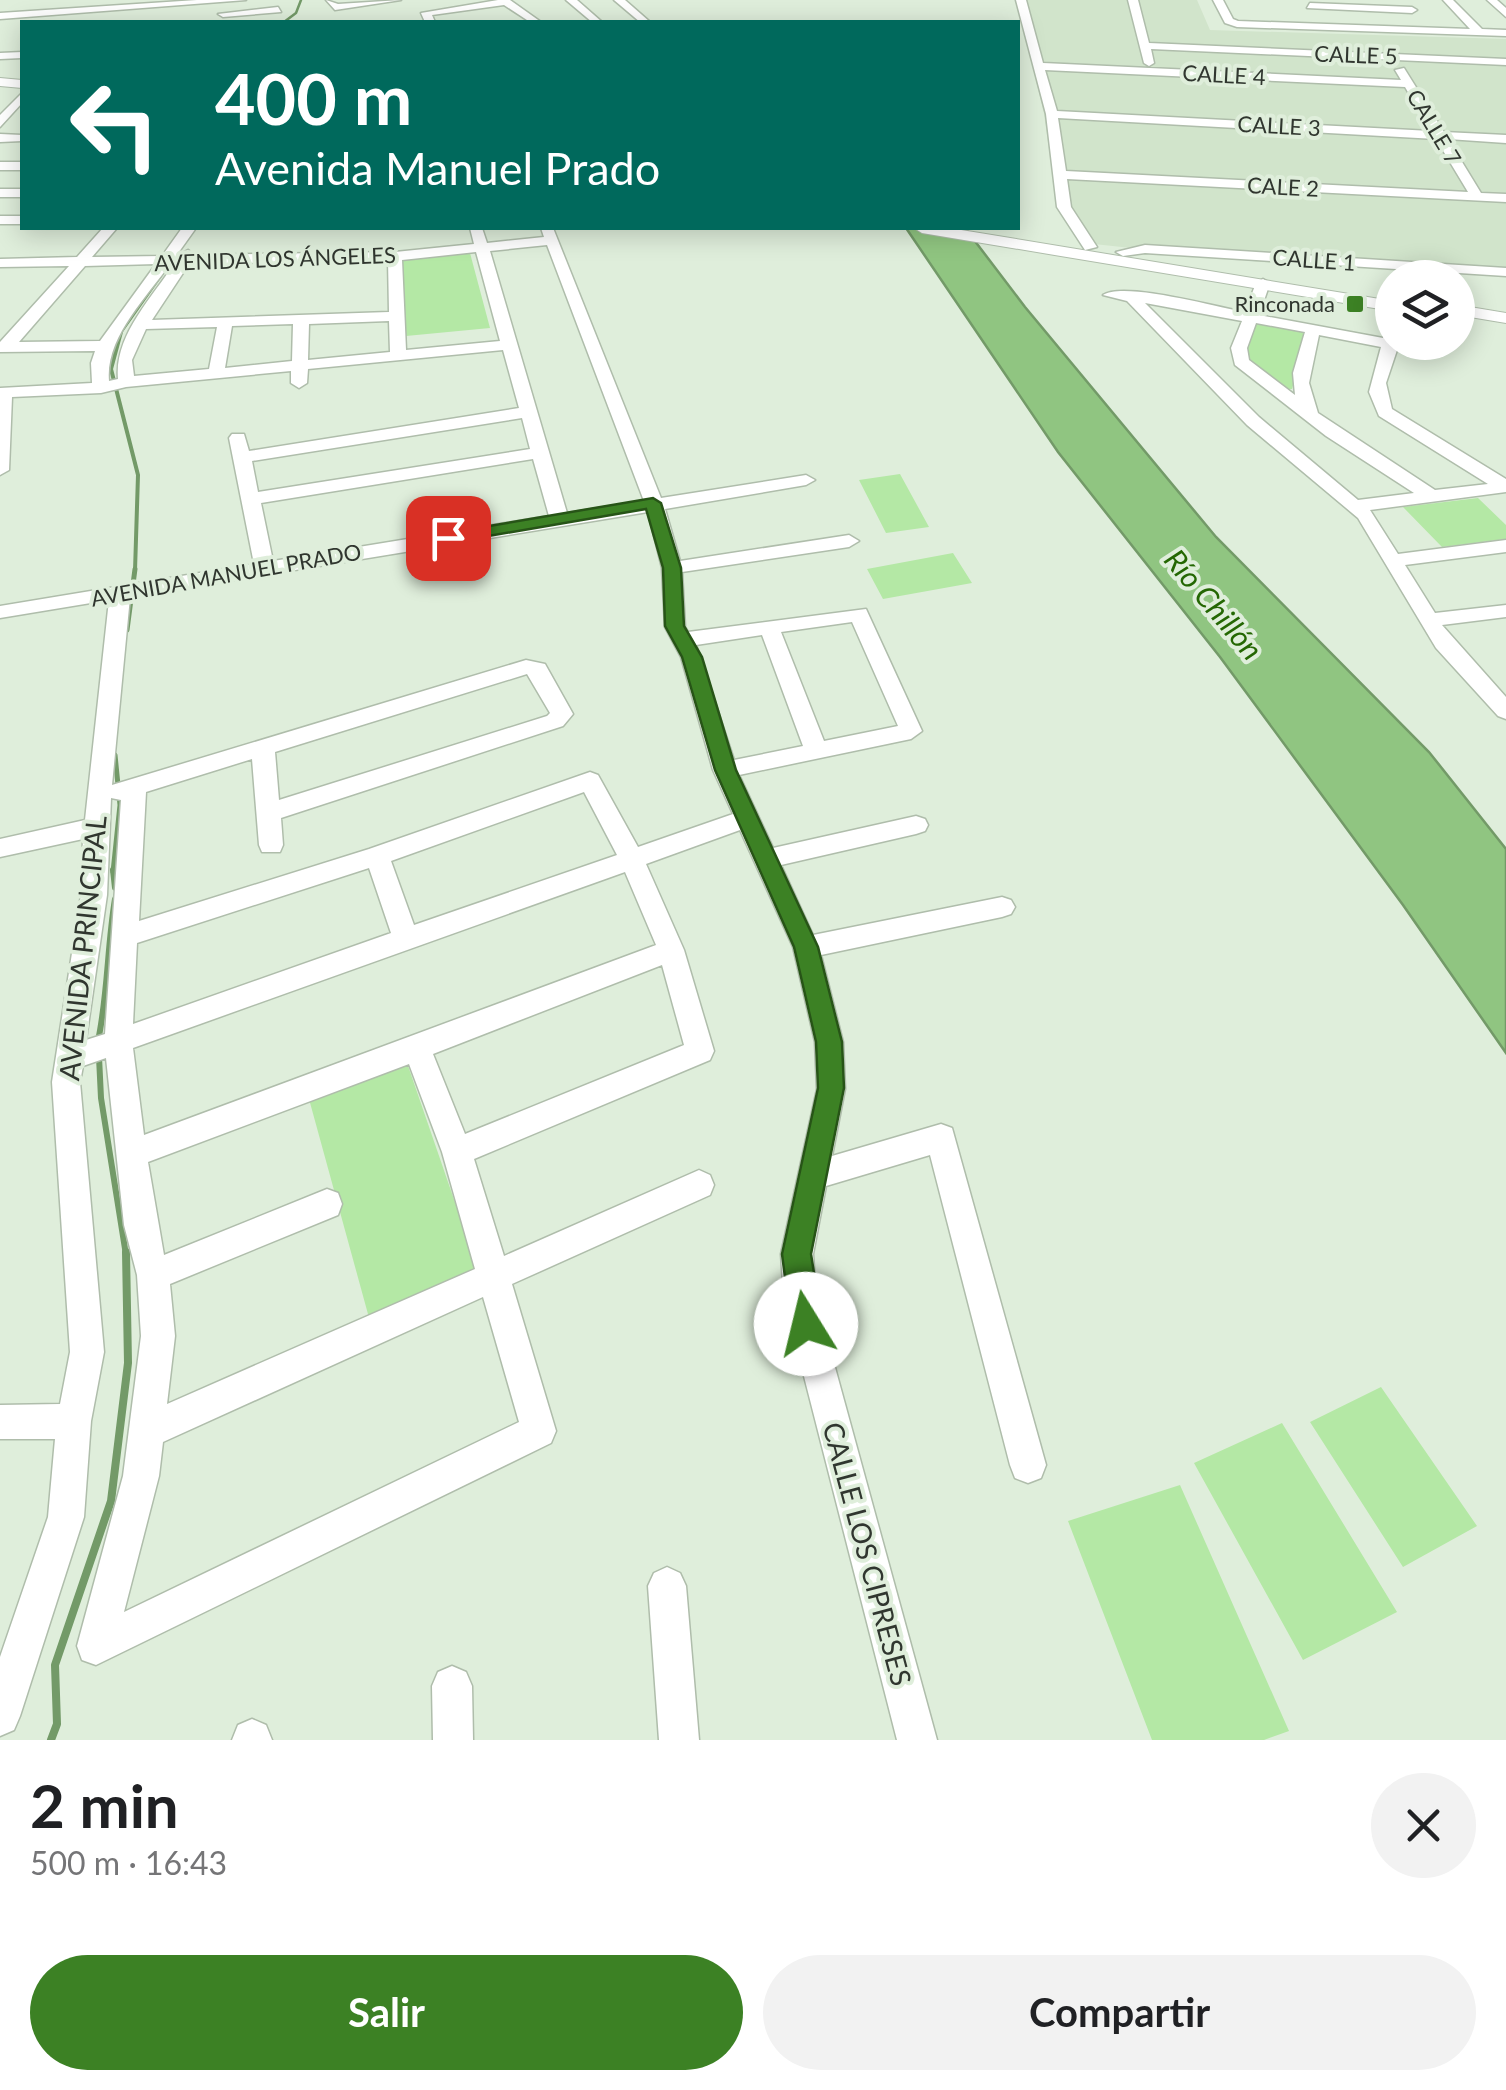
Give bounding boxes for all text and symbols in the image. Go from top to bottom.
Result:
street label: CALLE 5 [1314,40,1398,69]
text: 400 m [215,56,412,140]
street label: CALLE 4 [1182,59,1267,90]
icon: left [50,60,180,190]
street label: CALLE 7 [1401,84,1467,169]
street label: CALLE 3 [1237,110,1321,141]
text: Avenida Manuel Prado [215,141,660,195]
street label: CALE 2 [1246,171,1320,202]
street label: AVENIDA LOS ÁNGELES [154,241,396,276]
street label: CALLE 1 [1272,243,1357,276]
map controls [1375,260,1475,360]
button: layers [1375,260,1475,360]
place label: Rinconada [1235,290,1335,317]
marker: Rinconada [1344,293,1366,315]
pin [406,496,491,581]
icon: arrive [421,511,476,566]
street label: AVENIDA MANUEL PRADO [89,537,363,612]
water label: Río Chillón [1158,541,1271,666]
street label: AVENIDA PRINCIPAL [51,814,113,1082]
position arrow [754,1272,858,1376]
street label: CALLE LOS CIPRESES [816,1418,920,1689]
text: 2 min [30,1769,179,1841]
button: close [1371,1773,1476,1878]
text: 500 m · 16:43 [30,1843,227,1882]
button: Salir [30,1955,743,2070]
button: Compartir [763,1955,1476,2070]

